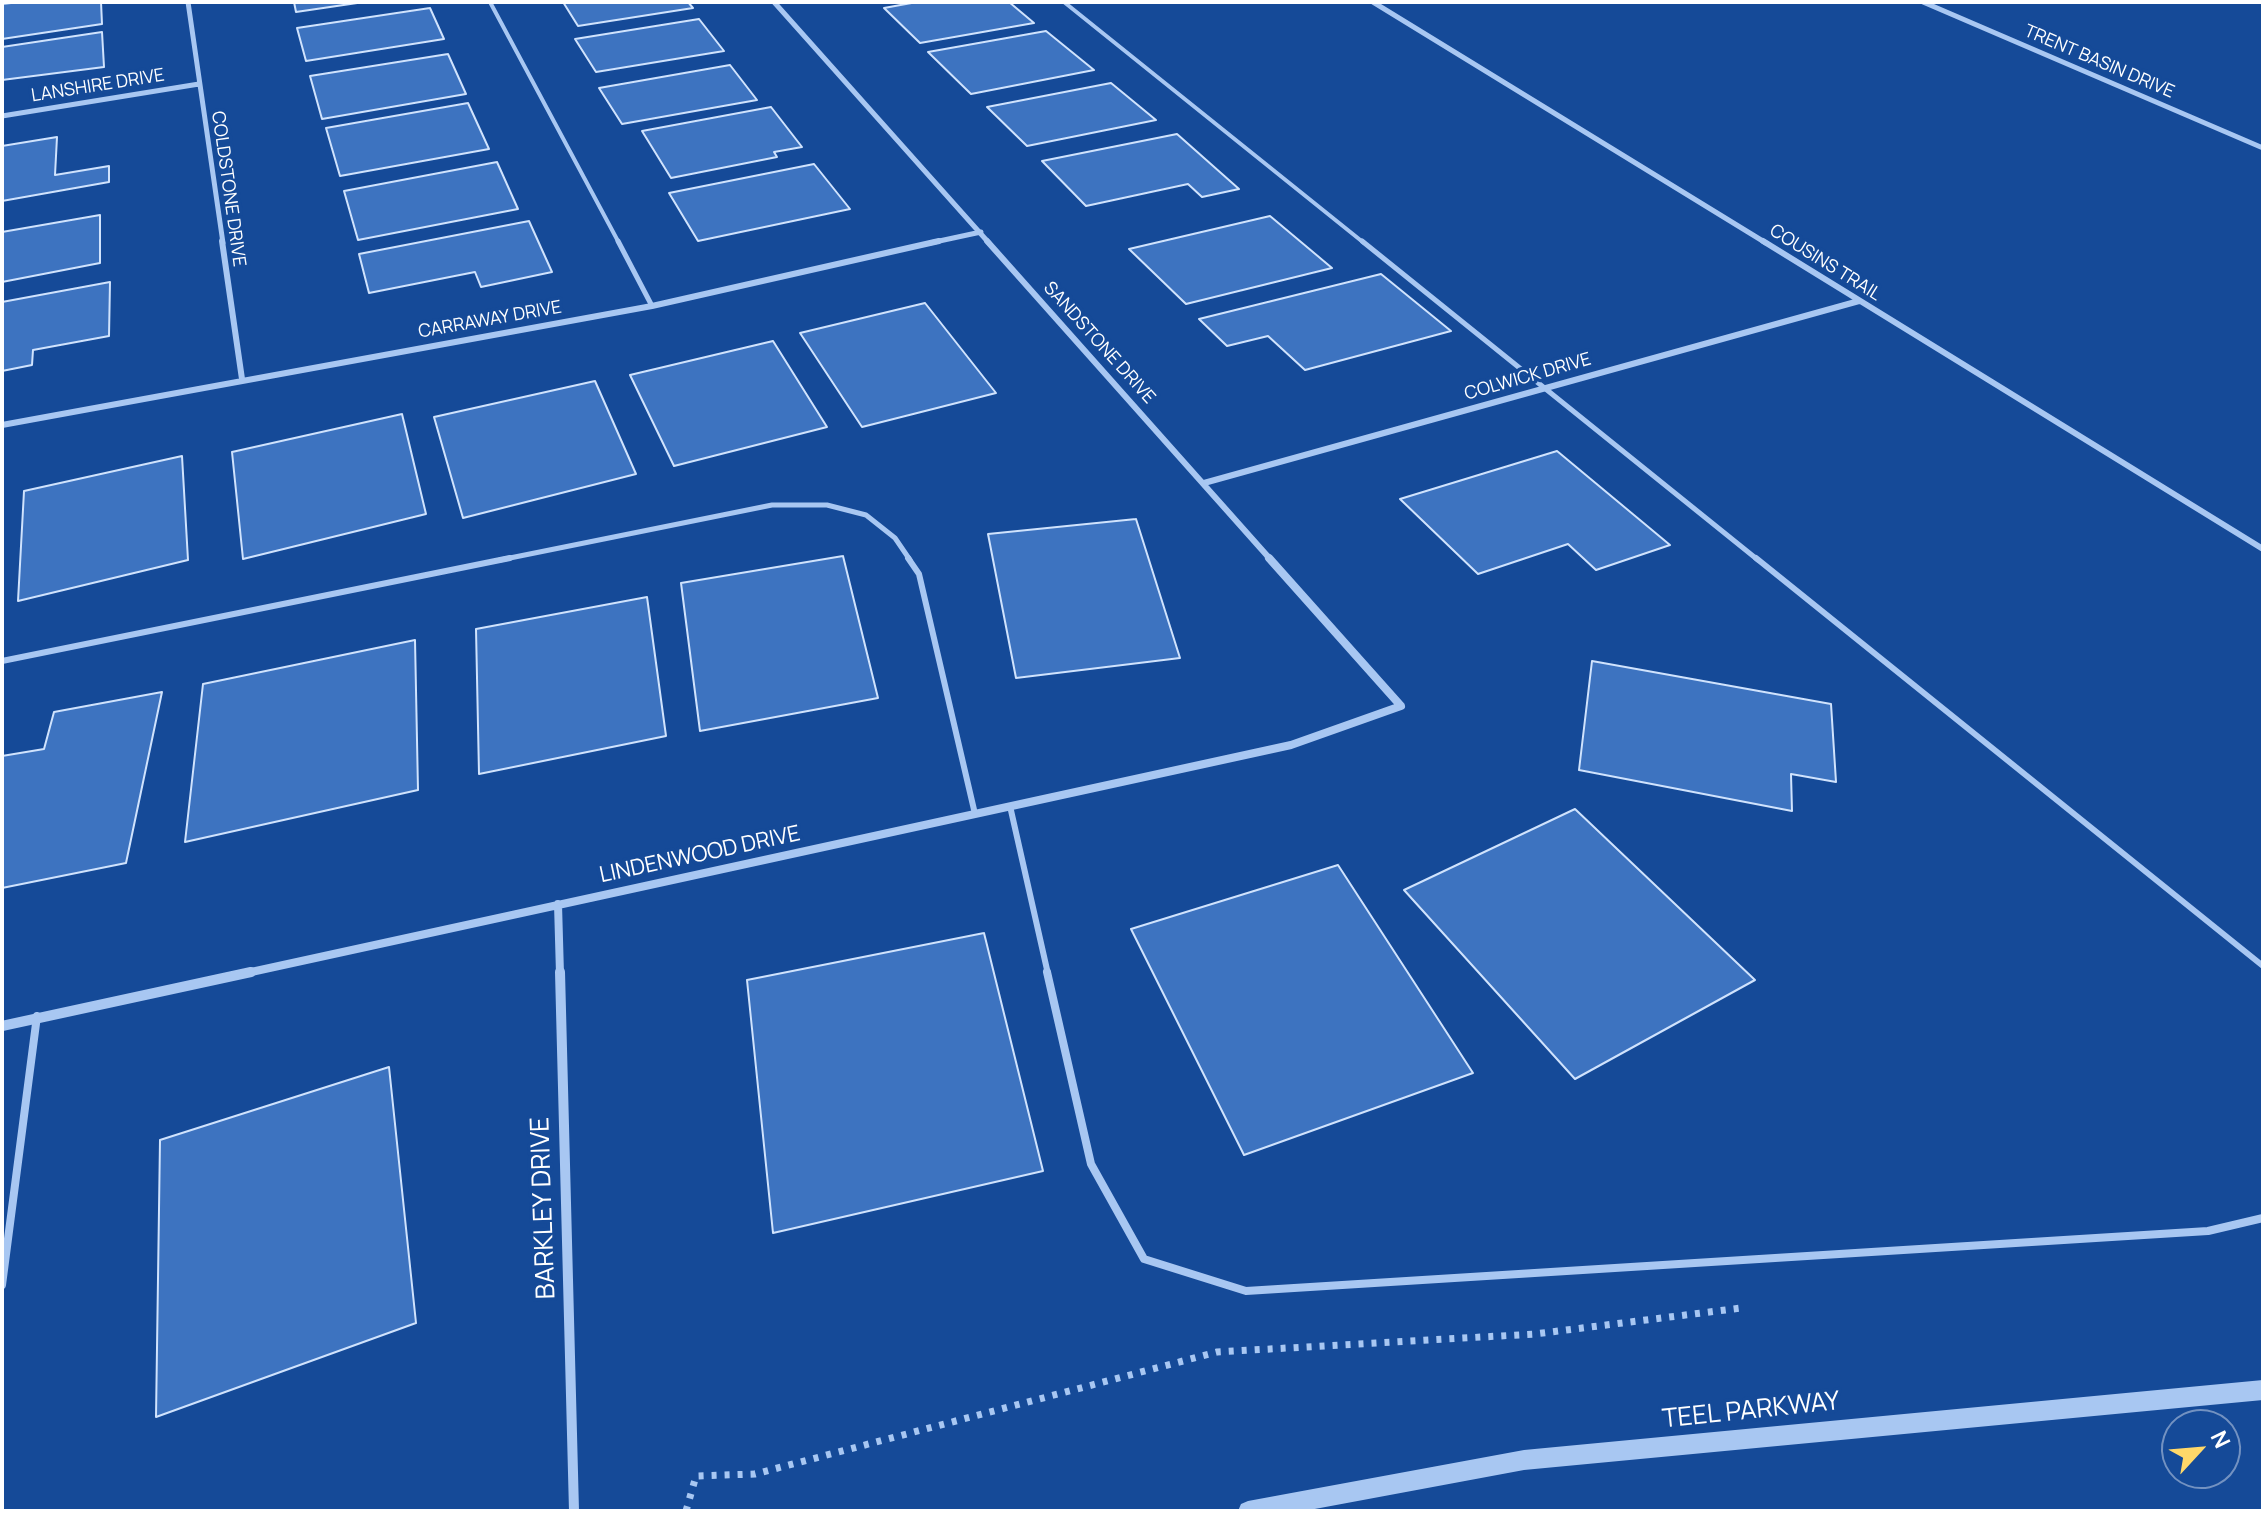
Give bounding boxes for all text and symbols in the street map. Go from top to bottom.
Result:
street label: TRENT BASIN DRIVE [2021,21,2177,103]
street label: LANSHIRE DRIVE [30,65,166,107]
street label: COLDSTONE DRIVE [206,110,250,268]
street label: COUSINS TRAIL [1765,220,1885,306]
street label: SANDSTONE DRIVE [1039,278,1159,408]
street label: CARRAWAY DRIVE [417,297,563,343]
street label: COLWICK DRIVE [1462,349,1594,405]
street label: LINDENWOOD DRIVE [597,821,803,889]
street label: BARKLEY DRIVE [525,1116,563,1300]
street label: TEEL PARKWAY [1661,1386,1841,1436]
north arrow [2161,1409,2241,1489]
text: N [2204,1426,2238,1453]

